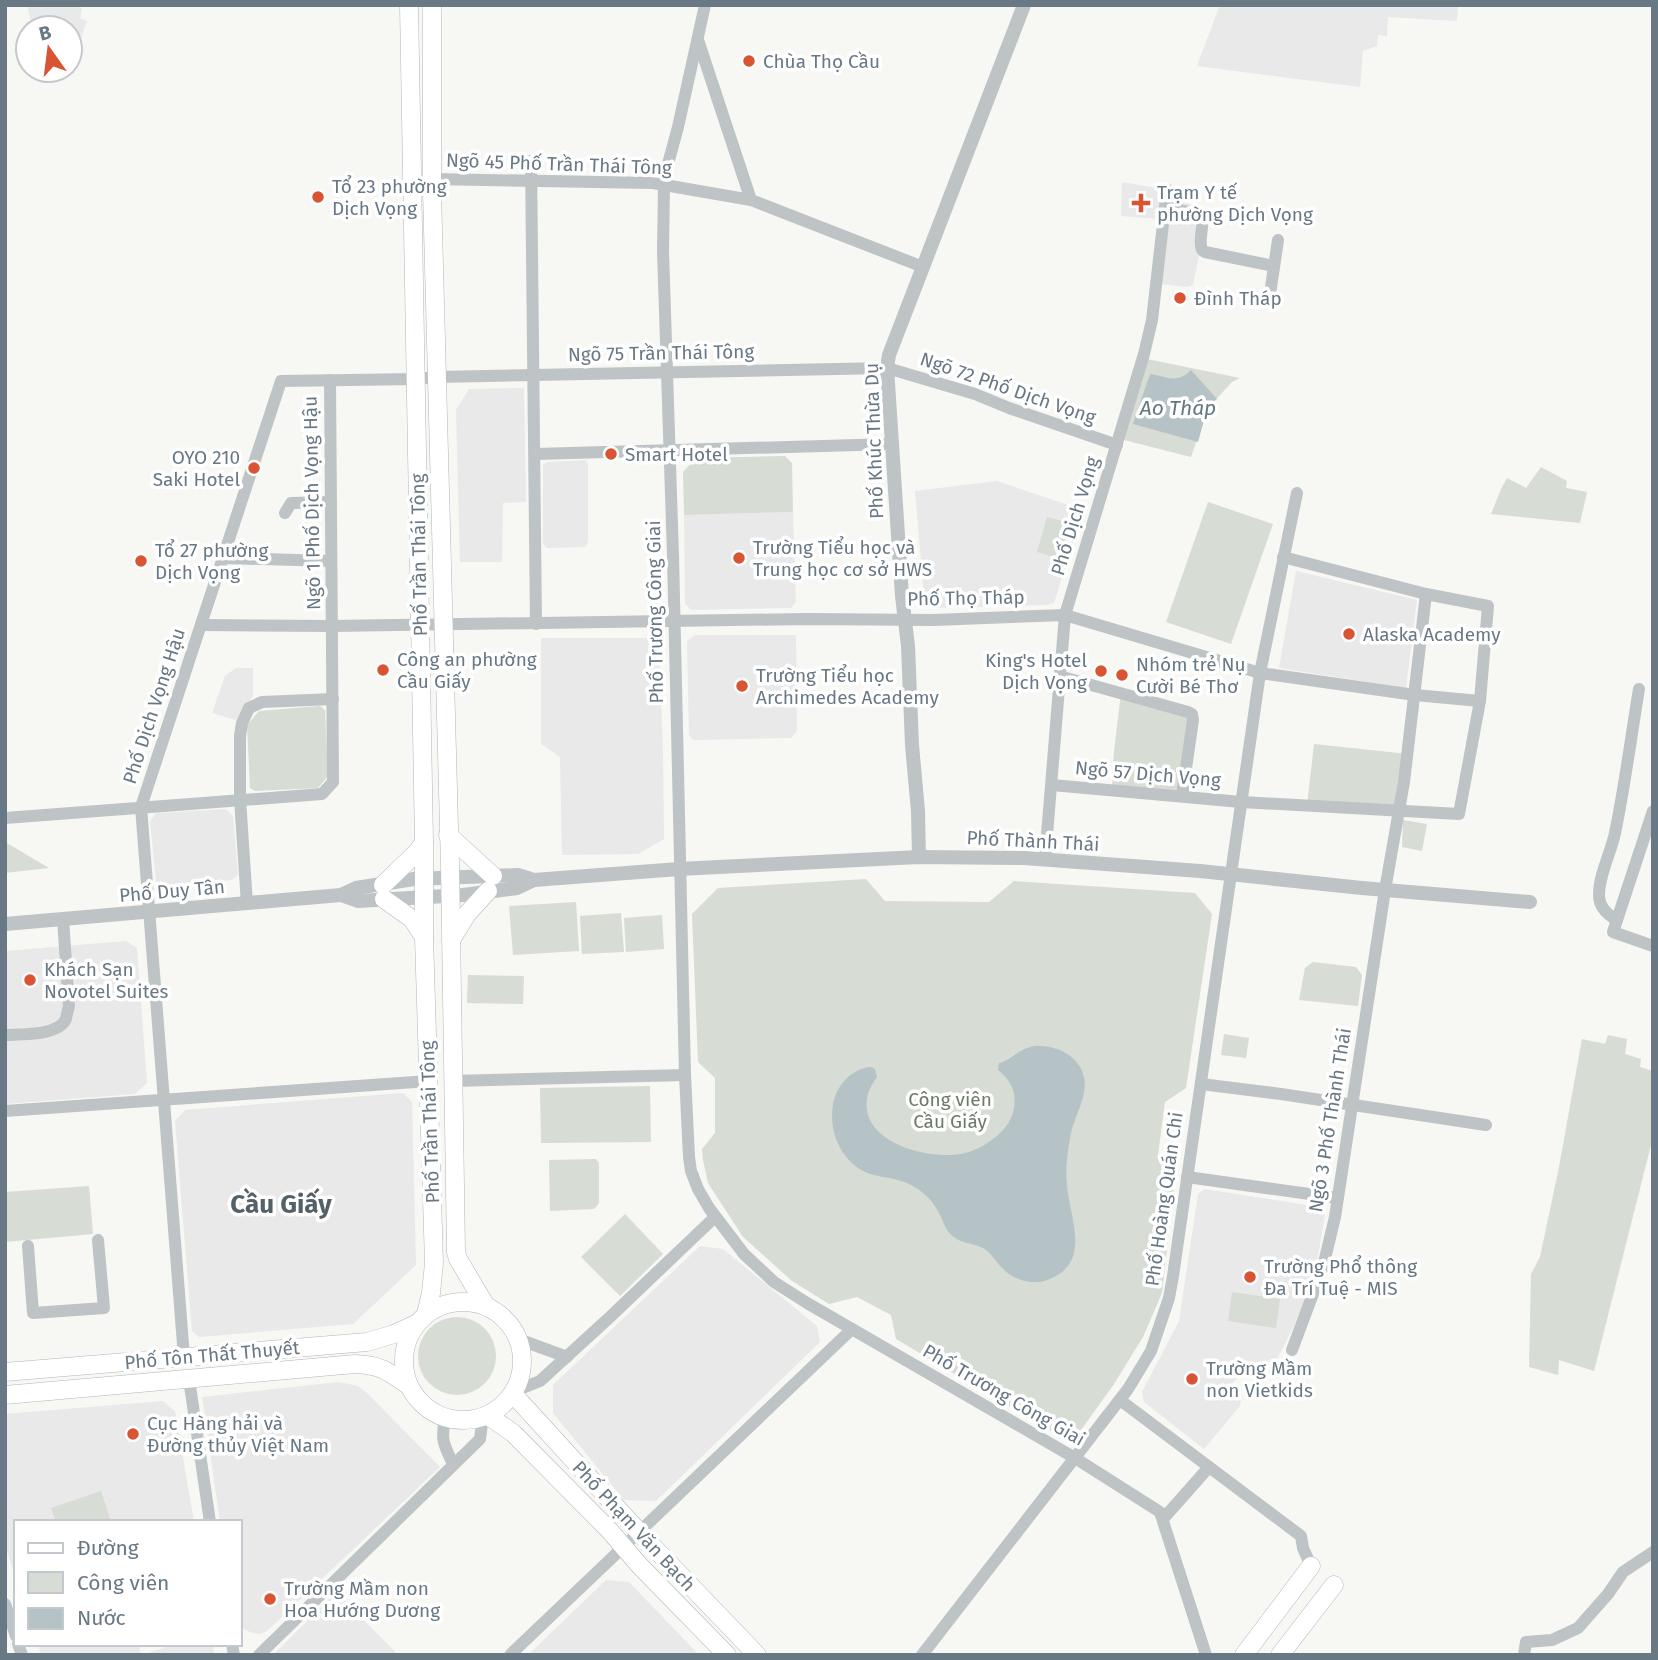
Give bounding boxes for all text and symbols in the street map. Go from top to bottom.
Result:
north arrow [14,14,84,84]
text: B [37,20,54,46]
place label: Chùa Thọ Cầu [763,50,880,73]
marker: Chùa Thọ Cầu [741,53,757,69]
street label: Ngõ 45 Phố Trần Thái Tông [446,149,672,179]
place label: Tổ 23 phường Dịch Vọng [332,175,447,220]
place label: Trạm Y tế phường Dịch Vọng [1157,181,1313,226]
marker: Tổ 23 phường Dịch Vọng [310,189,326,205]
marker: Trạm Y tế phường Dịch Vọng [1131,193,1151,213]
place label: Đình Tháp [1194,287,1282,310]
marker: Đình Tháp [1172,290,1188,306]
street label: Ngõ 75 Trần Thái Tông [568,340,755,366]
street label: Ngõ 72 Phố Dịch Vọng [917,347,1099,429]
street label: Phố Khúc Thừa Dụ [860,363,888,519]
water label: Ao Tháp [1139,395,1216,421]
street label: Ngõ 1 Phố Dịch Vọng Hậu [299,396,325,610]
place label: Smart Hotel [625,443,728,466]
place label: OYO 210 Saki Hotel [153,446,240,491]
marker: Smart Hotel [603,446,619,462]
street label: Phố Dịch Vọng [1046,454,1104,578]
marker: OYO 210 Saki Hotel [246,460,262,476]
street label: Phố Trần Thái Tông [406,473,432,637]
street label: Phố Trương Công Giai [642,520,668,704]
place label: Trường Tiểu học và Trung học cơ sở HWS [753,536,932,581]
place label: Tổ 27 phường Dịch Vọng [155,539,268,584]
marker: Trường Tiểu học và Trung học cơ sở HWS [731,550,747,566]
marker: Tổ 27 phường Dịch Vọng [133,553,149,569]
street label: Phố Thọ Tháp [907,585,1025,611]
place label: Alaska Academy [1363,623,1501,646]
street label: Phố Dịch Vọng Hậu [118,625,190,787]
marker: Alaska Academy [1341,626,1357,642]
place label: Công an phường Cầu Giấy [397,648,537,693]
place label: King's Hotel Dịch Vọng [985,649,1087,694]
place label: Nhóm trẻ Nụ Cười Bé Thơ [1136,653,1246,698]
marker: Công an phường Cầu Giấy [375,662,391,678]
marker: King's Hotel Dịch Vọng [1093,663,1109,679]
place label: Trường Tiểu học Archimedes Academy [756,664,939,709]
marker: Nhóm trẻ Nụ Cười Bé Thơ [1114,667,1130,683]
marker: Trường Tiểu học Archimedes Academy [734,678,750,694]
street label: Ngõ 57 Dịch Vọng [1074,756,1222,792]
street label: Phố Thành Thái [966,826,1100,856]
street label: Phố Duy Tân [118,875,226,907]
place label: Khách Sạn Novotel Suites [44,958,169,1003]
marker: Khách Sạn Novotel Suites [22,972,38,988]
street label: Ngõ 3 Phố Thành Thái [1304,1026,1356,1214]
street label: Phố Trần Thái Tông [416,1040,444,1204]
park label: Công viên Cầu Giấy [908,1088,992,1133]
street label: Phố Hoàng Quán Chi [1140,1110,1188,1288]
district label: Cầu Giấy [230,1187,332,1220]
place label: Trường Phổ thông Đa Trí Tuệ - MIS [1264,1255,1417,1300]
marker: Trường Phổ thông Đa Trí Tuệ - MIS [1242,1269,1258,1285]
street label: Phố Tôn Thất Thuyết [124,1336,301,1374]
street label: Phố Trương Công Giai [919,1339,1089,1451]
place label: Trường Mầm non Vietkids [1206,1357,1313,1402]
marker: Trường Mầm non Vietkids [1184,1371,1200,1387]
place label: Cục Hàng hải và Đường thủy Việt Nam [147,1412,329,1457]
marker: Cục Hàng hải và Đường thủy Việt Nam [125,1426,141,1442]
street label: Phố Phạm Văn Bạch [568,1456,700,1596]
legend [14,1520,242,1646]
text: Đường [77,1535,139,1561]
text: Công viên [77,1570,169,1596]
place label: Trường Mầm non Hoa Hướng Dương [284,1577,440,1622]
marker: Trường Mầm non Hoa Hướng Dương [262,1591,278,1607]
text: Nước [77,1605,126,1631]

